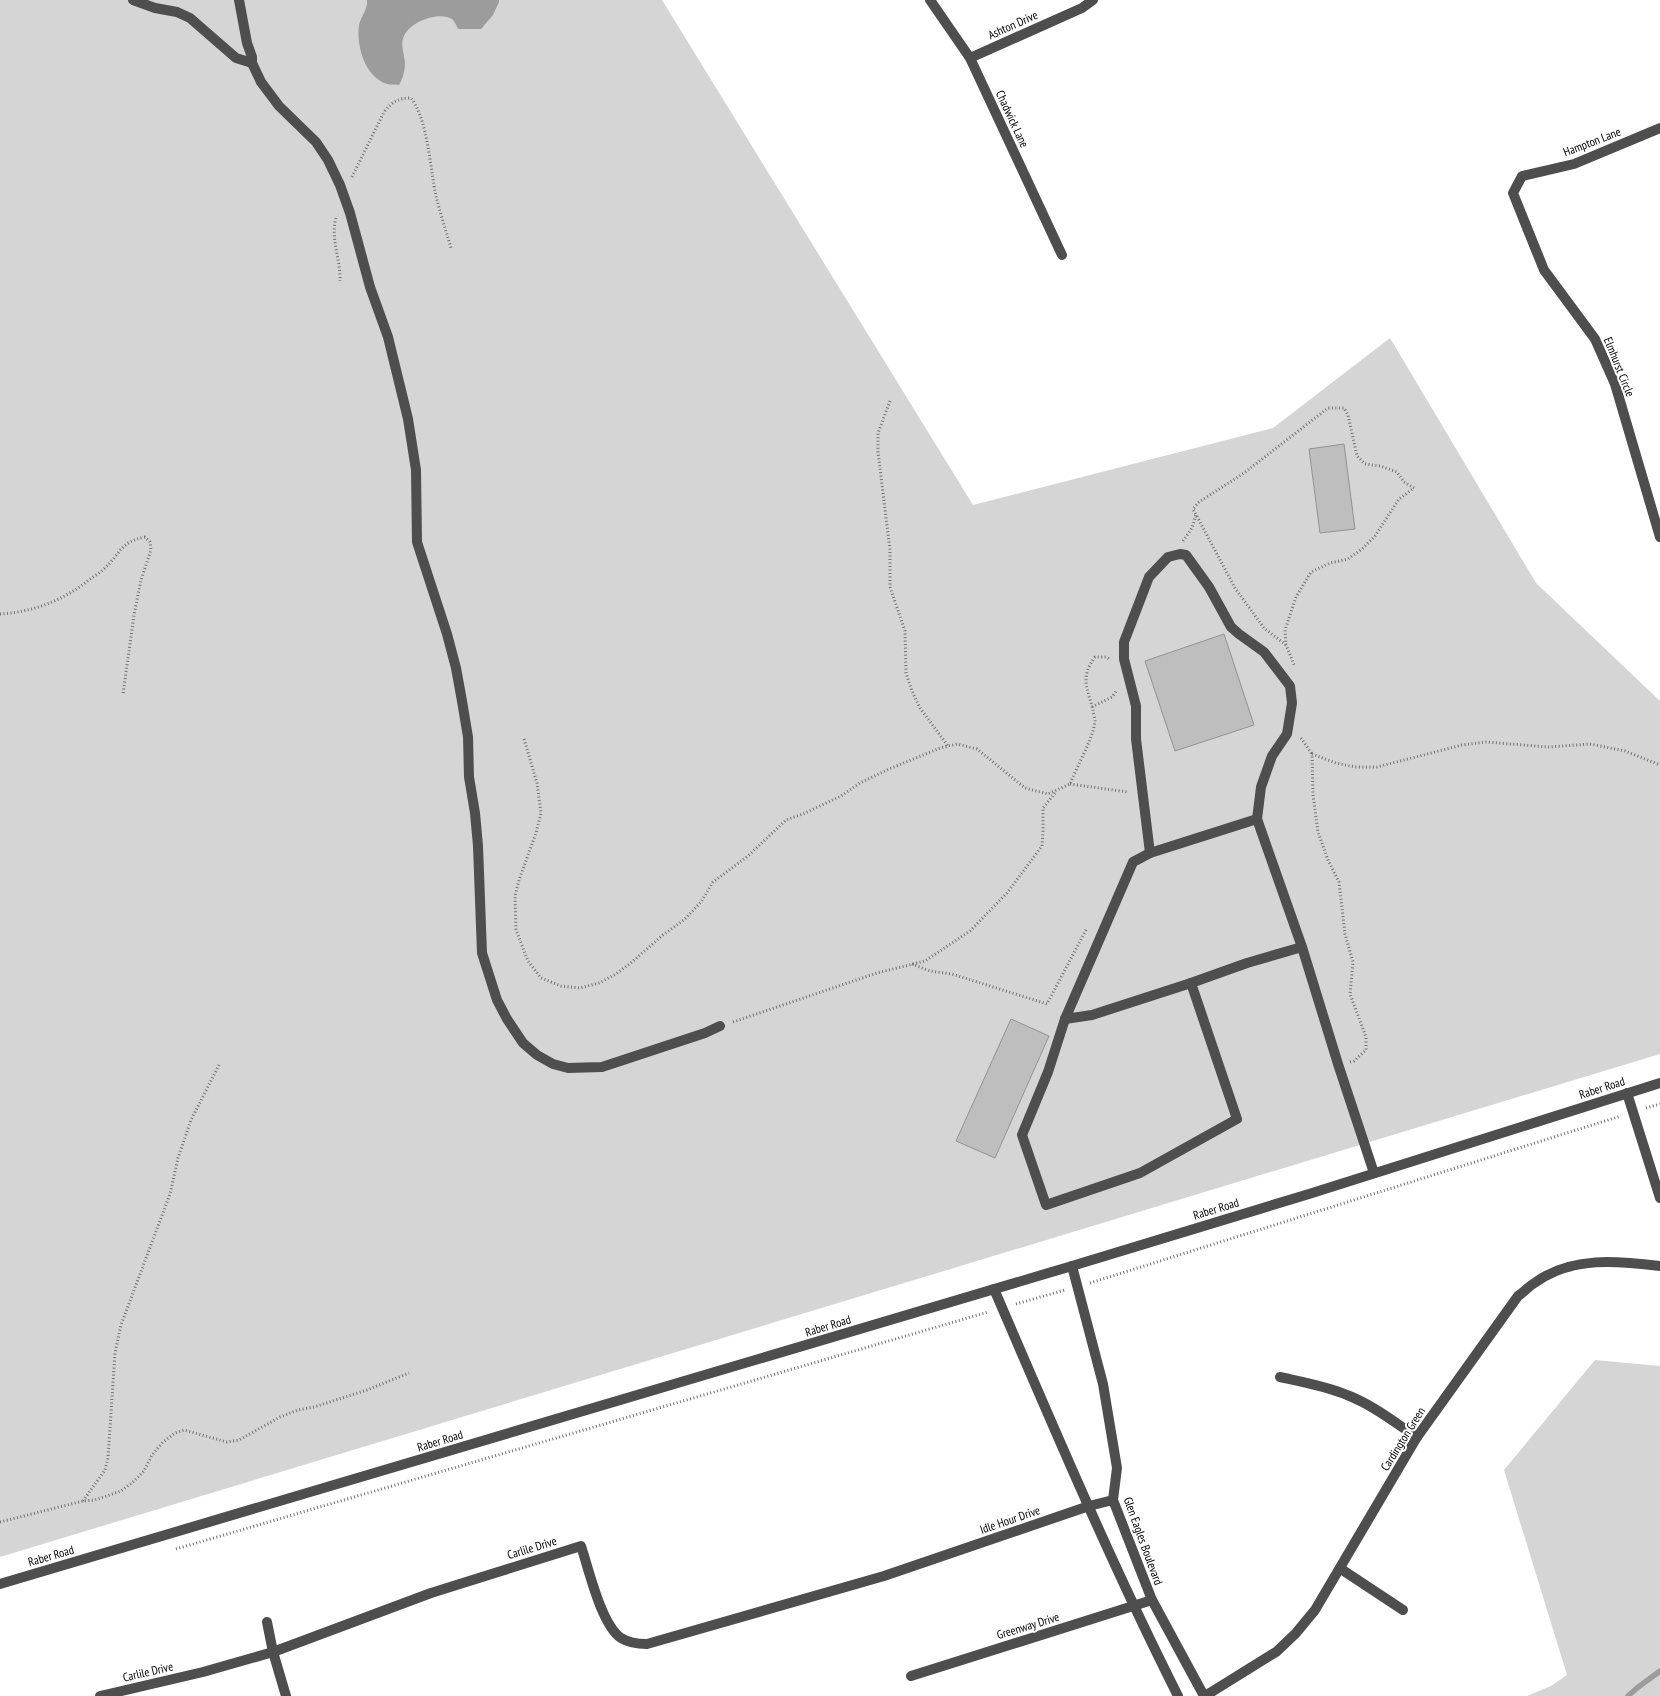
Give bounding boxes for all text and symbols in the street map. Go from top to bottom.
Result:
street label: Ashton Drive [986,7,1040,42]
street label: Chadwick Lane [993,88,1032,150]
street label: Hampton Lane [1561,124,1623,159]
street label: Elmhurst Circle [1601,335,1638,399]
street label: Raber Road [1577,1073,1627,1102]
street label: Raber Road [1191,1194,1241,1223]
street label: Raber Road [803,1311,853,1340]
street label: Cardington Green [1377,1404,1428,1473]
street label: Raber Road [415,1426,465,1455]
street label: Glen Eagles Boulevard [1121,1495,1166,1587]
street label: Idle Hour Drive [978,1502,1042,1537]
street label: Carlile Drive [505,1533,558,1562]
street label: Raber Road [26,1542,76,1569]
street label: Greenway Drive [995,1609,1061,1642]
street label: Carlile Drive [121,1658,174,1685]

